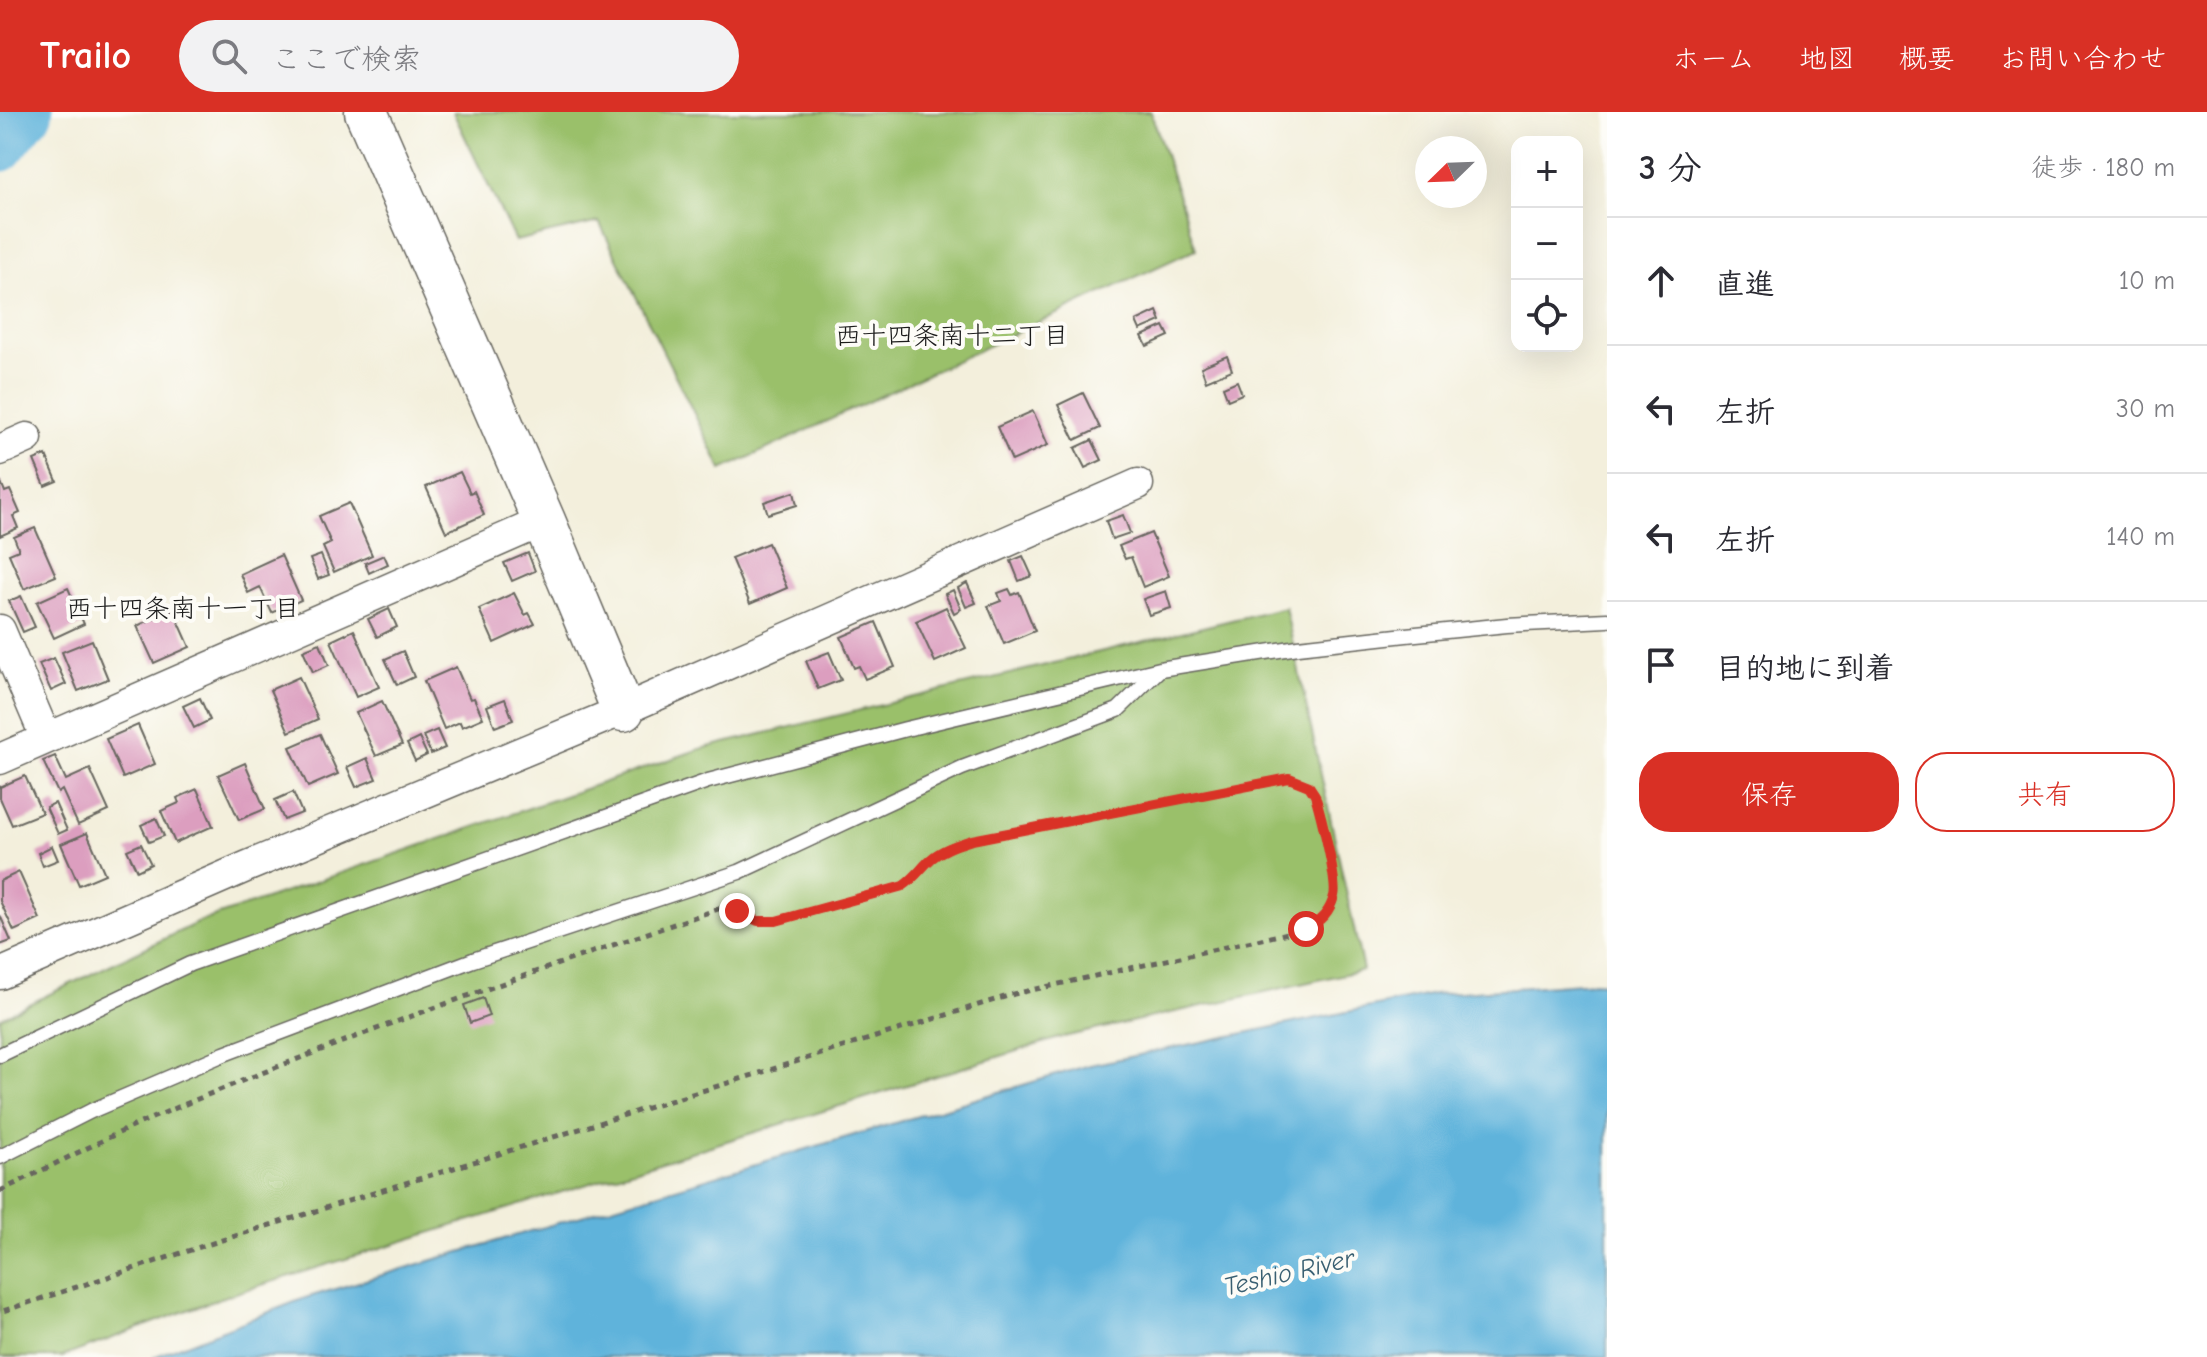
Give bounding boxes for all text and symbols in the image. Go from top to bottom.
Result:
search box [179,20,739,92]
text: Trailo [40,34,131,78]
icon: search [207,34,251,78]
text: ここで検索 [271,42,421,77]
text: ホーム [1672,43,1755,75]
text: 地図 [1799,43,1855,75]
text: 概要 [1899,43,1955,75]
text: お問い合わせ [1999,43,2167,75]
north arrow [1415,136,1487,208]
map controls [1511,136,1583,352]
button: + [1511,136,1583,208]
text: 3 分 [1639,148,1702,188]
text: 徒歩 · 180 m [2031,153,2175,183]
button: − [1511,208,1583,280]
icon: ahead [1639,259,1683,303]
text: 10 m [2119,266,2175,296]
text: 直進 [1715,267,1775,302]
button: locate [1511,280,1583,352]
district label: 西十四条南十二丁目 [835,321,1069,351]
icon: left [1639,387,1683,431]
text: 30 m [2116,394,2175,424]
text: 左折 [1715,395,1775,430]
icon: left [1639,515,1683,559]
text: 140 m [2106,522,2175,552]
text: 左折 [1715,523,1775,558]
district label: 西十四条南十一丁目 [66,594,300,624]
icon: arrive [1639,643,1683,687]
text: 目的地に到着 [1715,651,1895,686]
button: 保存 [1639,752,1899,832]
button: 共有 [1915,752,2175,832]
route end [719,893,755,929]
route start [1288,911,1324,947]
water label: Teshio River [1221,1243,1359,1303]

